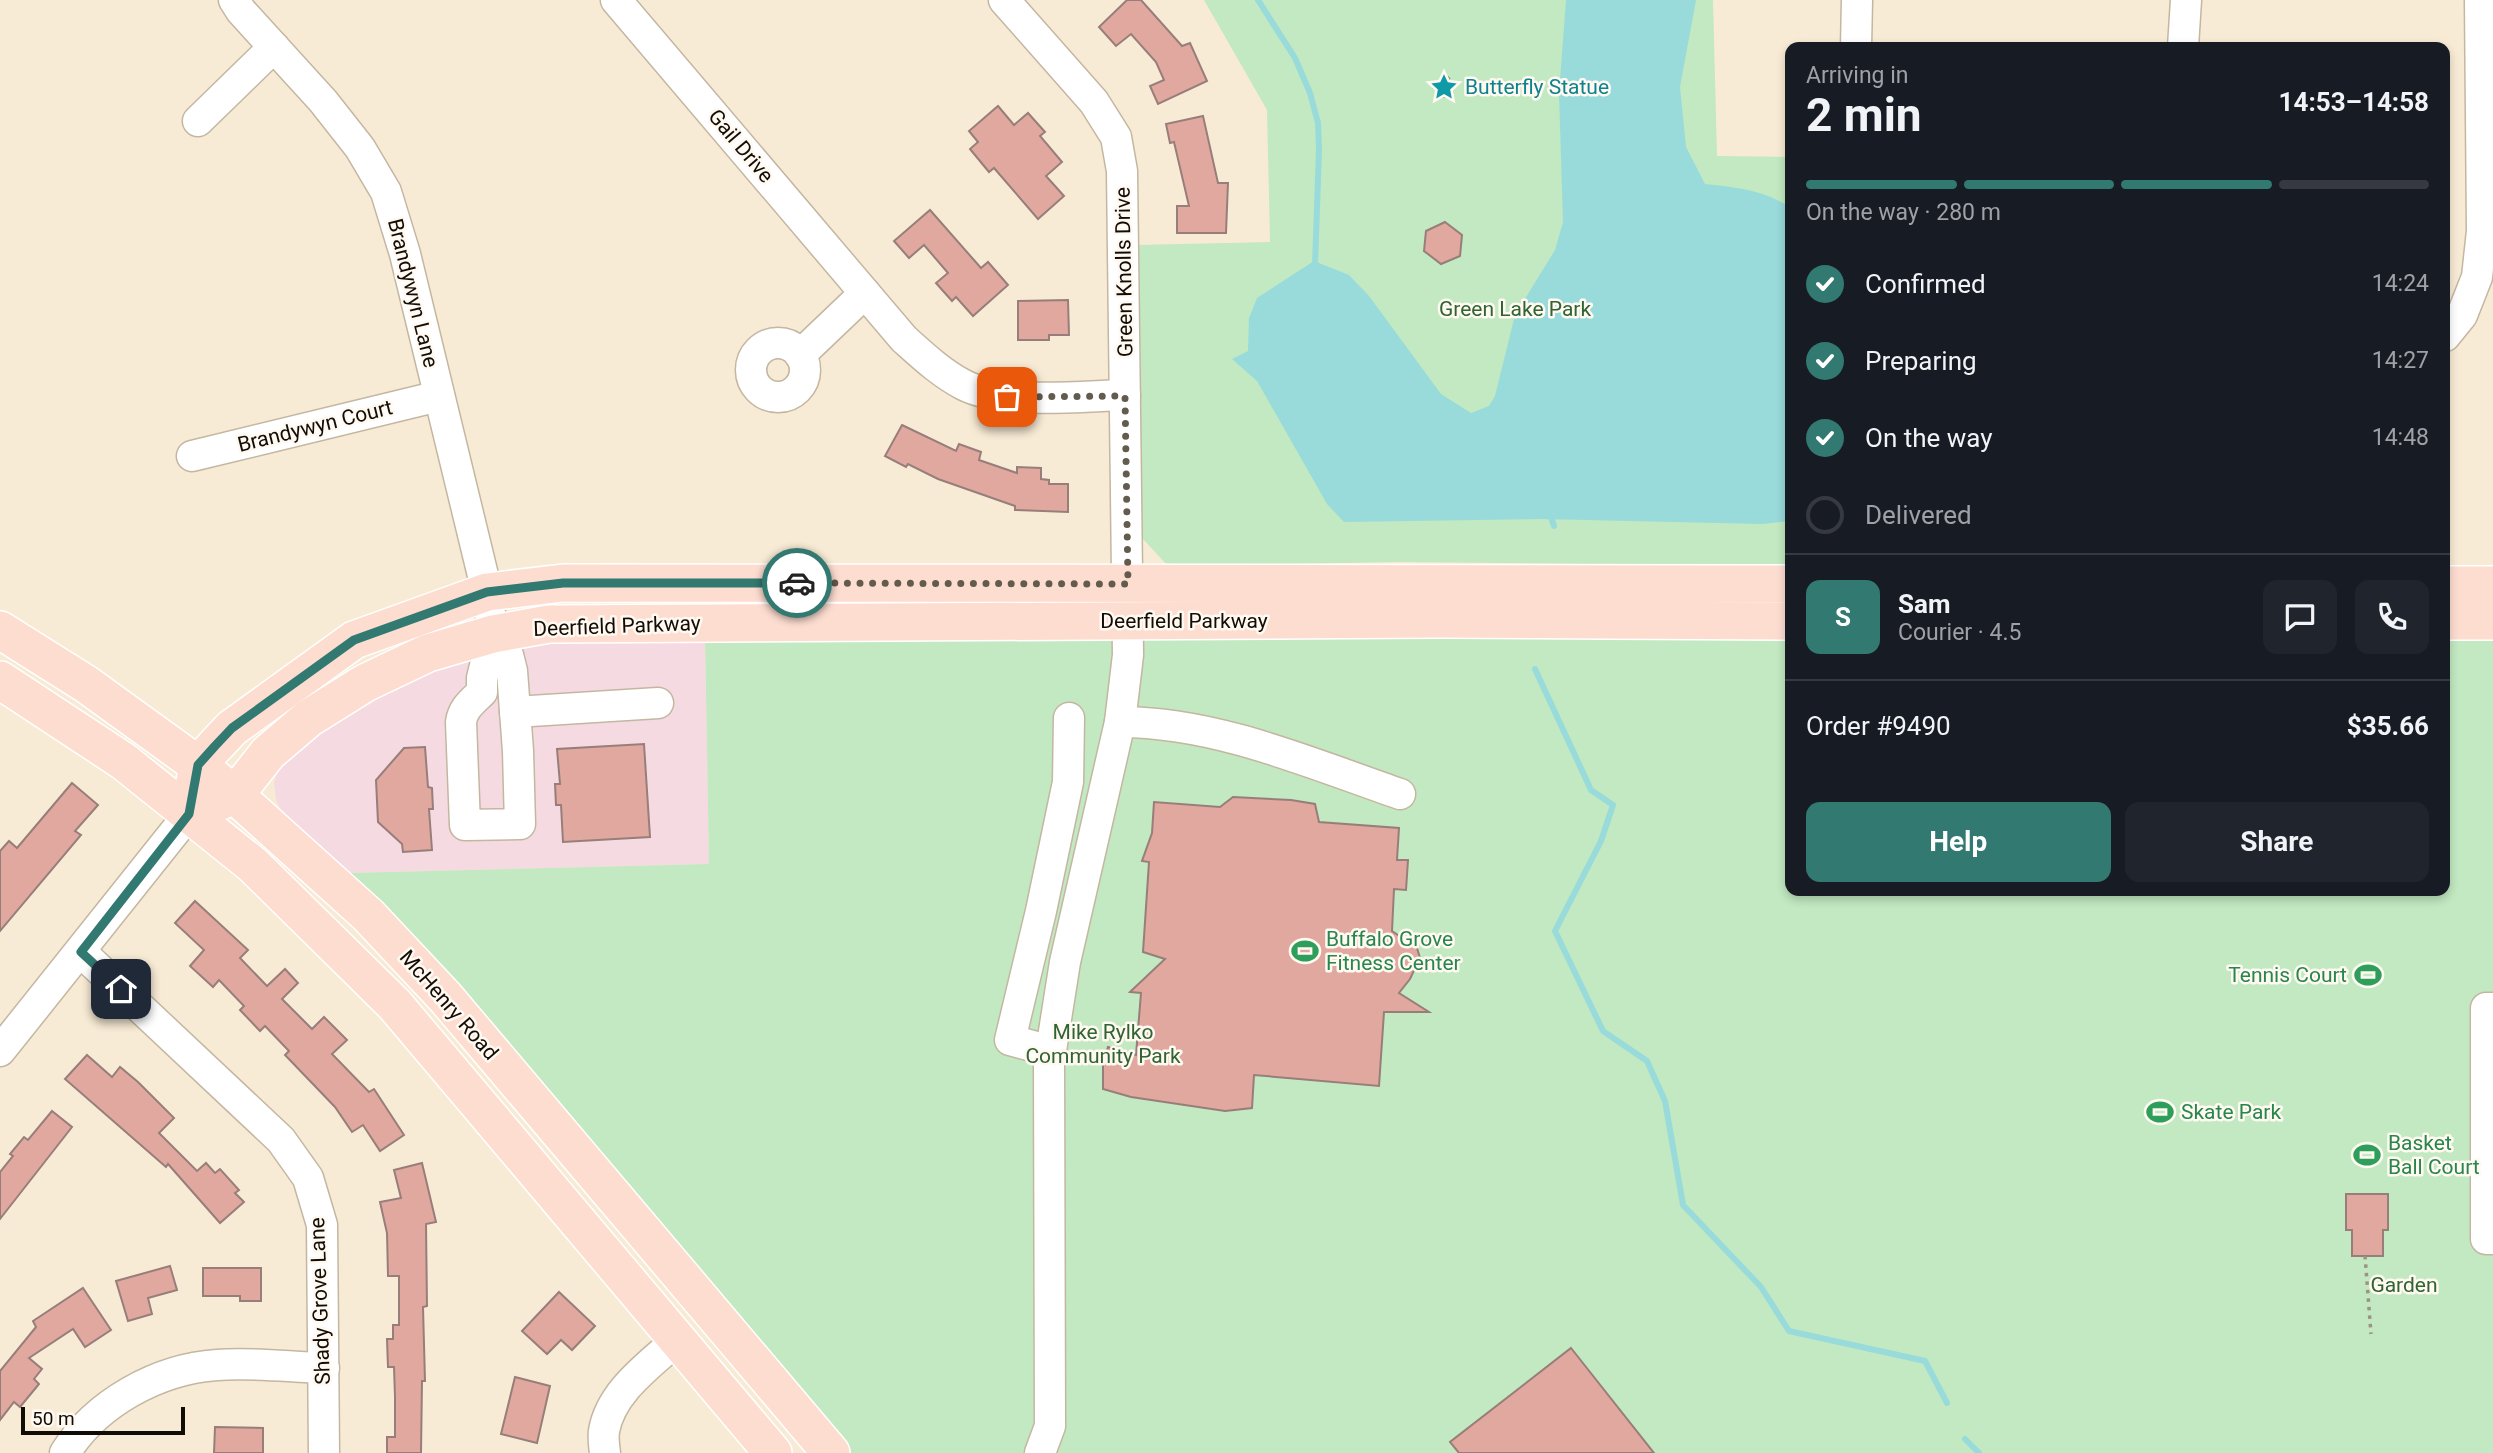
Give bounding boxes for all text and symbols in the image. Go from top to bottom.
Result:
text: Arriving in [1806,62,1909,89]
place icon: Butterfly Statue [1429,72,1459,102]
place label: Butterfly Statue [1465,75,1609,99]
text: 14:53–14:58 [2279,87,2429,117]
text: 2 min [1806,88,1922,142]
street label: Gail Drive [703,104,779,188]
street label: Green Knolls Drive [1111,187,1137,357]
text: On the way · 280 m [1806,199,2001,226]
street label: Brandywyn Lane [383,216,443,370]
icon: check [1806,265,1844,303]
text: Confirmed [1865,269,1986,299]
text: 14:24 [2372,270,2429,297]
park label: Green Lake Park [1439,297,1591,321]
icon: check [1806,342,1844,380]
text: Preparing [1865,346,1977,376]
text: 14:27 [2372,347,2429,374]
pin [977,367,1037,427]
icon: bag [988,378,1026,416]
street label: Brandywyn Court [235,395,395,457]
icon: check [1806,419,1844,457]
text: On the way [1865,423,1993,453]
text: 14:48 [2372,424,2429,451]
text: Delivered [1865,500,1972,530]
courier [762,548,832,618]
icon: car [778,564,816,602]
button: chat [2263,580,2337,654]
button: phone [2355,580,2429,654]
text: Sam [1898,589,1950,619]
text: S [1835,602,1851,632]
street label: Deerfield Parkway [1100,609,1268,633]
street label: Deerfield Parkway [533,611,701,641]
text: Courier · 4.5 [1898,619,2021,646]
text: Order #9490 [1806,711,1951,741]
text: $35.66 [2347,711,2429,741]
button: Help [1806,802,2111,882]
button: Share [2125,802,2429,882]
place label: Buffalo Grove Fitness Center [1326,927,1461,975]
sports icon: Buffalo Grove Fitness Center [1290,936,1320,966]
street label: McHenry Road [395,945,503,1065]
pin [91,959,151,1019]
sports icon: Tennis Court [2353,960,2383,990]
place label: Tennis Court [2228,963,2347,987]
icon: home [102,970,140,1008]
park label: Mike Rylko Community Park [1025,1020,1181,1068]
sports icon: Skate Park [2145,1097,2175,1127]
place label: Skate Park [2181,1100,2281,1124]
place label: Basket Ball Court [2388,1131,2480,1179]
sports icon: Basket Ball Court [2352,1140,2382,1170]
street label: Shady Grove Lane [305,1217,335,1385]
park label: Garden [2370,1273,2438,1297]
scale bar [21,1404,186,1436]
text: 50 m [32,1407,75,1430]

